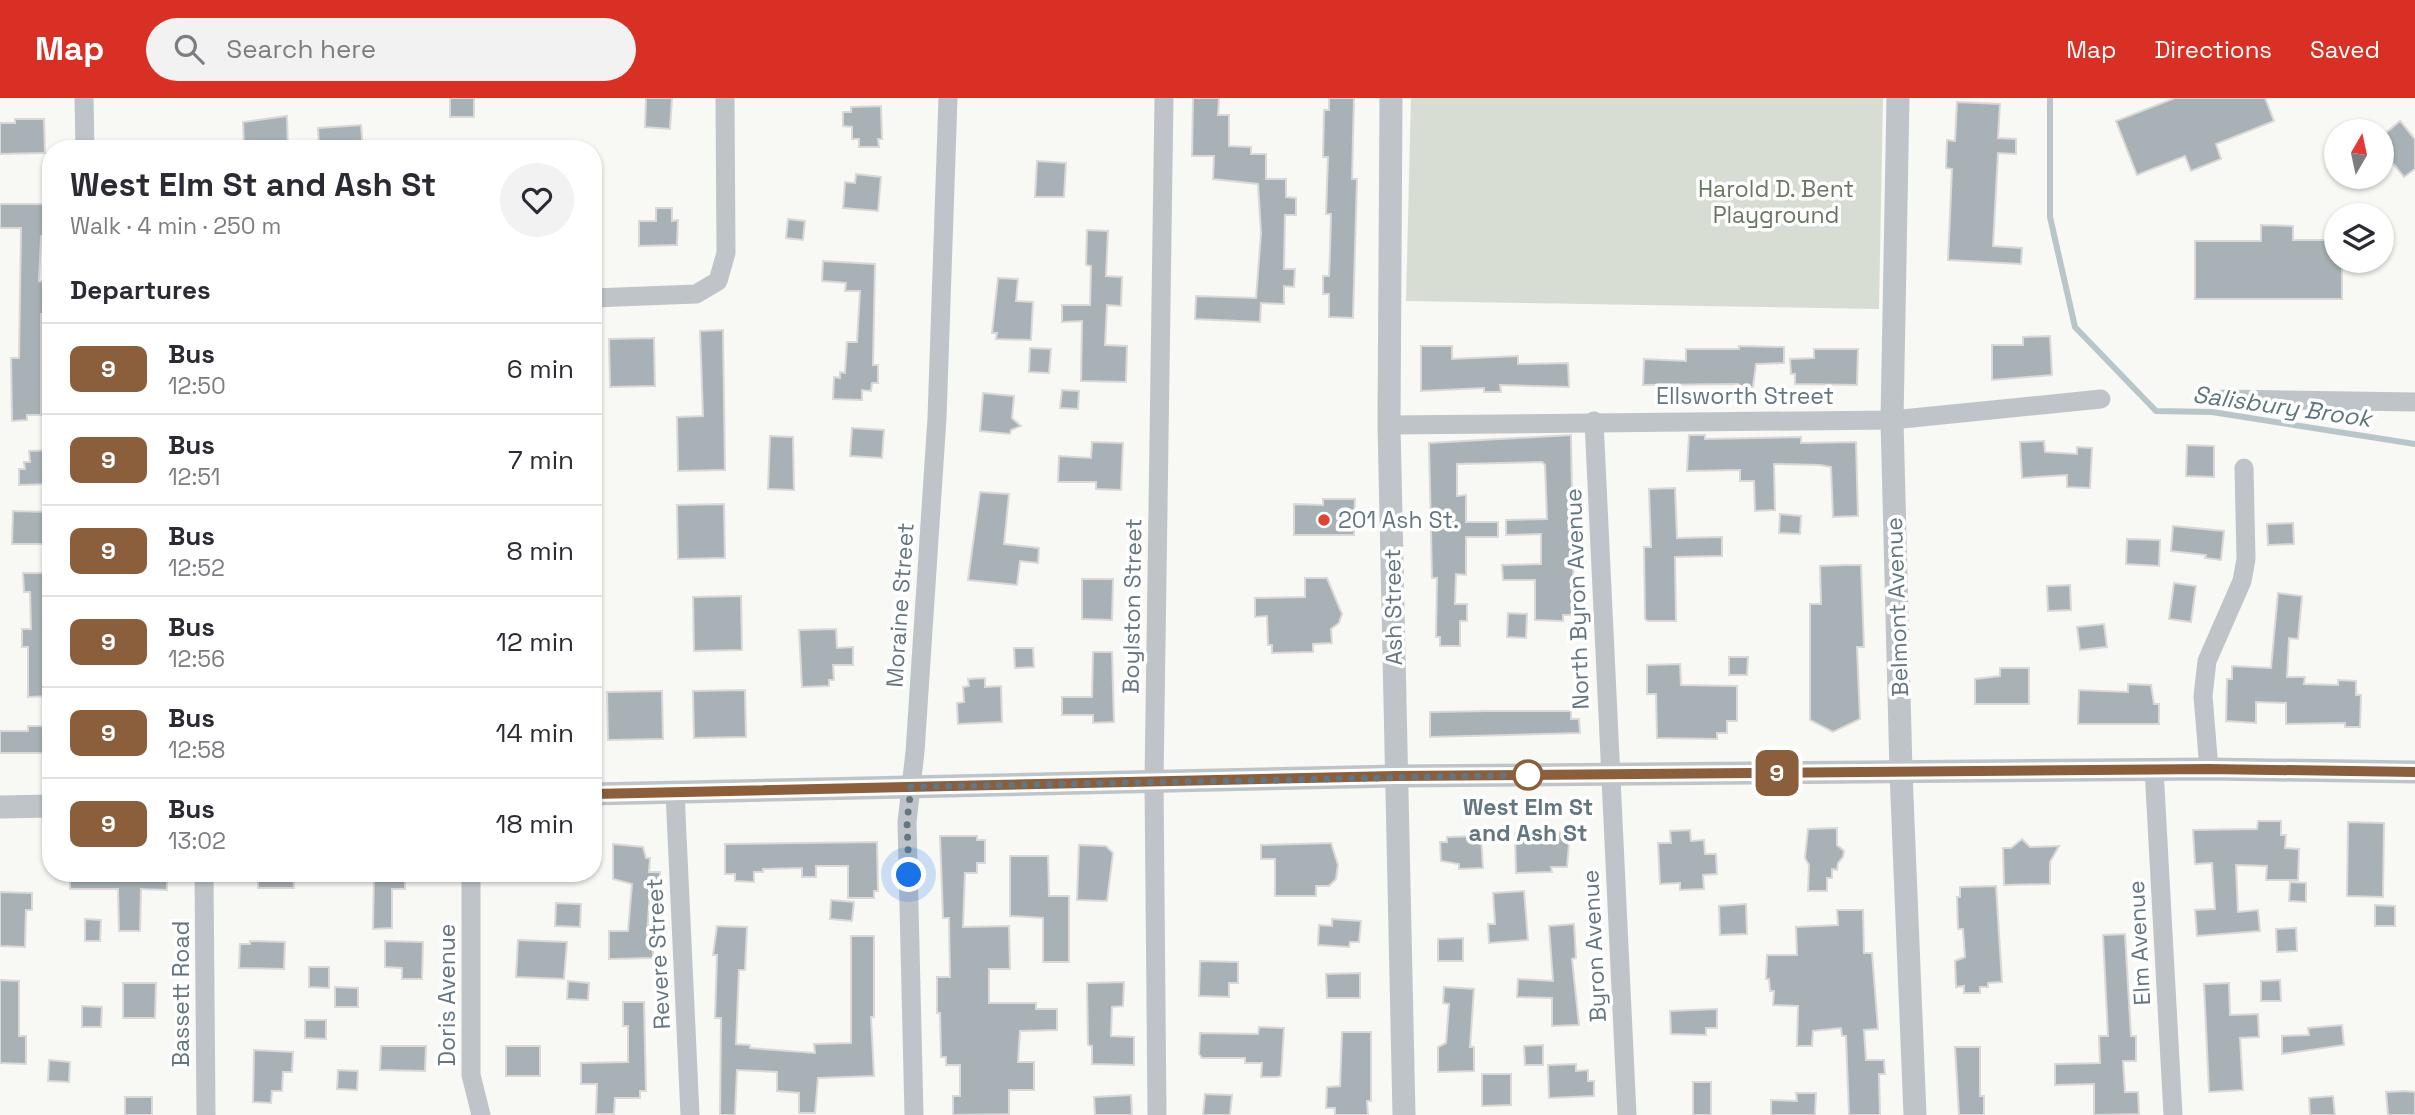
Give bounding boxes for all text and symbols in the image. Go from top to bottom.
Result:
search box [146,18,636,81]
text: Map [35,28,104,70]
icon: search [170,30,208,68]
text: Search here [226,32,376,66]
text: Map [2066,34,2116,65]
text: Directions [2154,34,2272,65]
text: Saved [2310,34,2380,65]
north arrow [2324,119,2394,189]
map controls [2324,119,2394,273]
button: heart [500,163,574,237]
text: West Elm St and Ash St [70,164,436,206]
park label: Harold D. Bent Playground [1698,174,1854,230]
button: layers [2324,203,2394,273]
text: Walk · 4 min · 250 m [70,211,281,241]
text: Departures [70,273,211,307]
text: Bus [168,337,215,371]
text: 6 min [507,352,574,386]
text: 9 [101,353,116,384]
text: 12:50 [168,371,226,401]
water label: Salisbury Brook [2191,378,2376,434]
street label: Ellsworth Street [1656,381,1834,411]
text: Bus [168,428,215,462]
text: 7 min [508,443,574,477]
text: 9 [101,444,116,475]
text: 12:51 [168,462,220,492]
street label: North Byron Avenue [1558,488,1596,710]
place label: 201 Ash St. [1338,505,1459,535]
marker: 201 Ash St. [1316,512,1332,528]
street label: Belmont Avenue [1879,517,1915,697]
street label: Boylston Street [1115,518,1149,694]
text: Bus [168,519,215,553]
street label: Moraine Street [879,522,921,688]
text: 8 min [506,534,574,568]
text: 9 [101,535,116,566]
street label: Ash Street [1377,548,1409,666]
text: 12:52 [168,553,225,583]
text: Bus [168,610,215,644]
text: 12 min [496,625,574,659]
text: 9 [101,626,116,657]
text: 12:56 [168,644,225,674]
text: Bus [168,701,215,735]
text: 14 min [496,716,574,750]
text: 9 [101,717,116,748]
text: 12:58 [168,735,225,765]
line badge: 9 [1754,750,1800,796]
text: 9 [1770,757,1784,788]
marker: West Elm St and Ash St [1513,760,1543,790]
text: Bus [168,792,215,826]
place label: West Elm St and Ash St [1463,792,1593,848]
text: 18 min [496,807,574,841]
text: 9 [101,808,116,839]
text: 13:02 [168,826,226,856]
your location [891,857,926,892]
street label: Byron Avenue [1575,869,1613,1023]
street label: Revere Street [639,878,677,1030]
street label: Elm Avenue [2121,880,2157,1006]
street label: Bassett Road [166,921,196,1067]
street label: Doris Avenue [432,924,462,1066]

